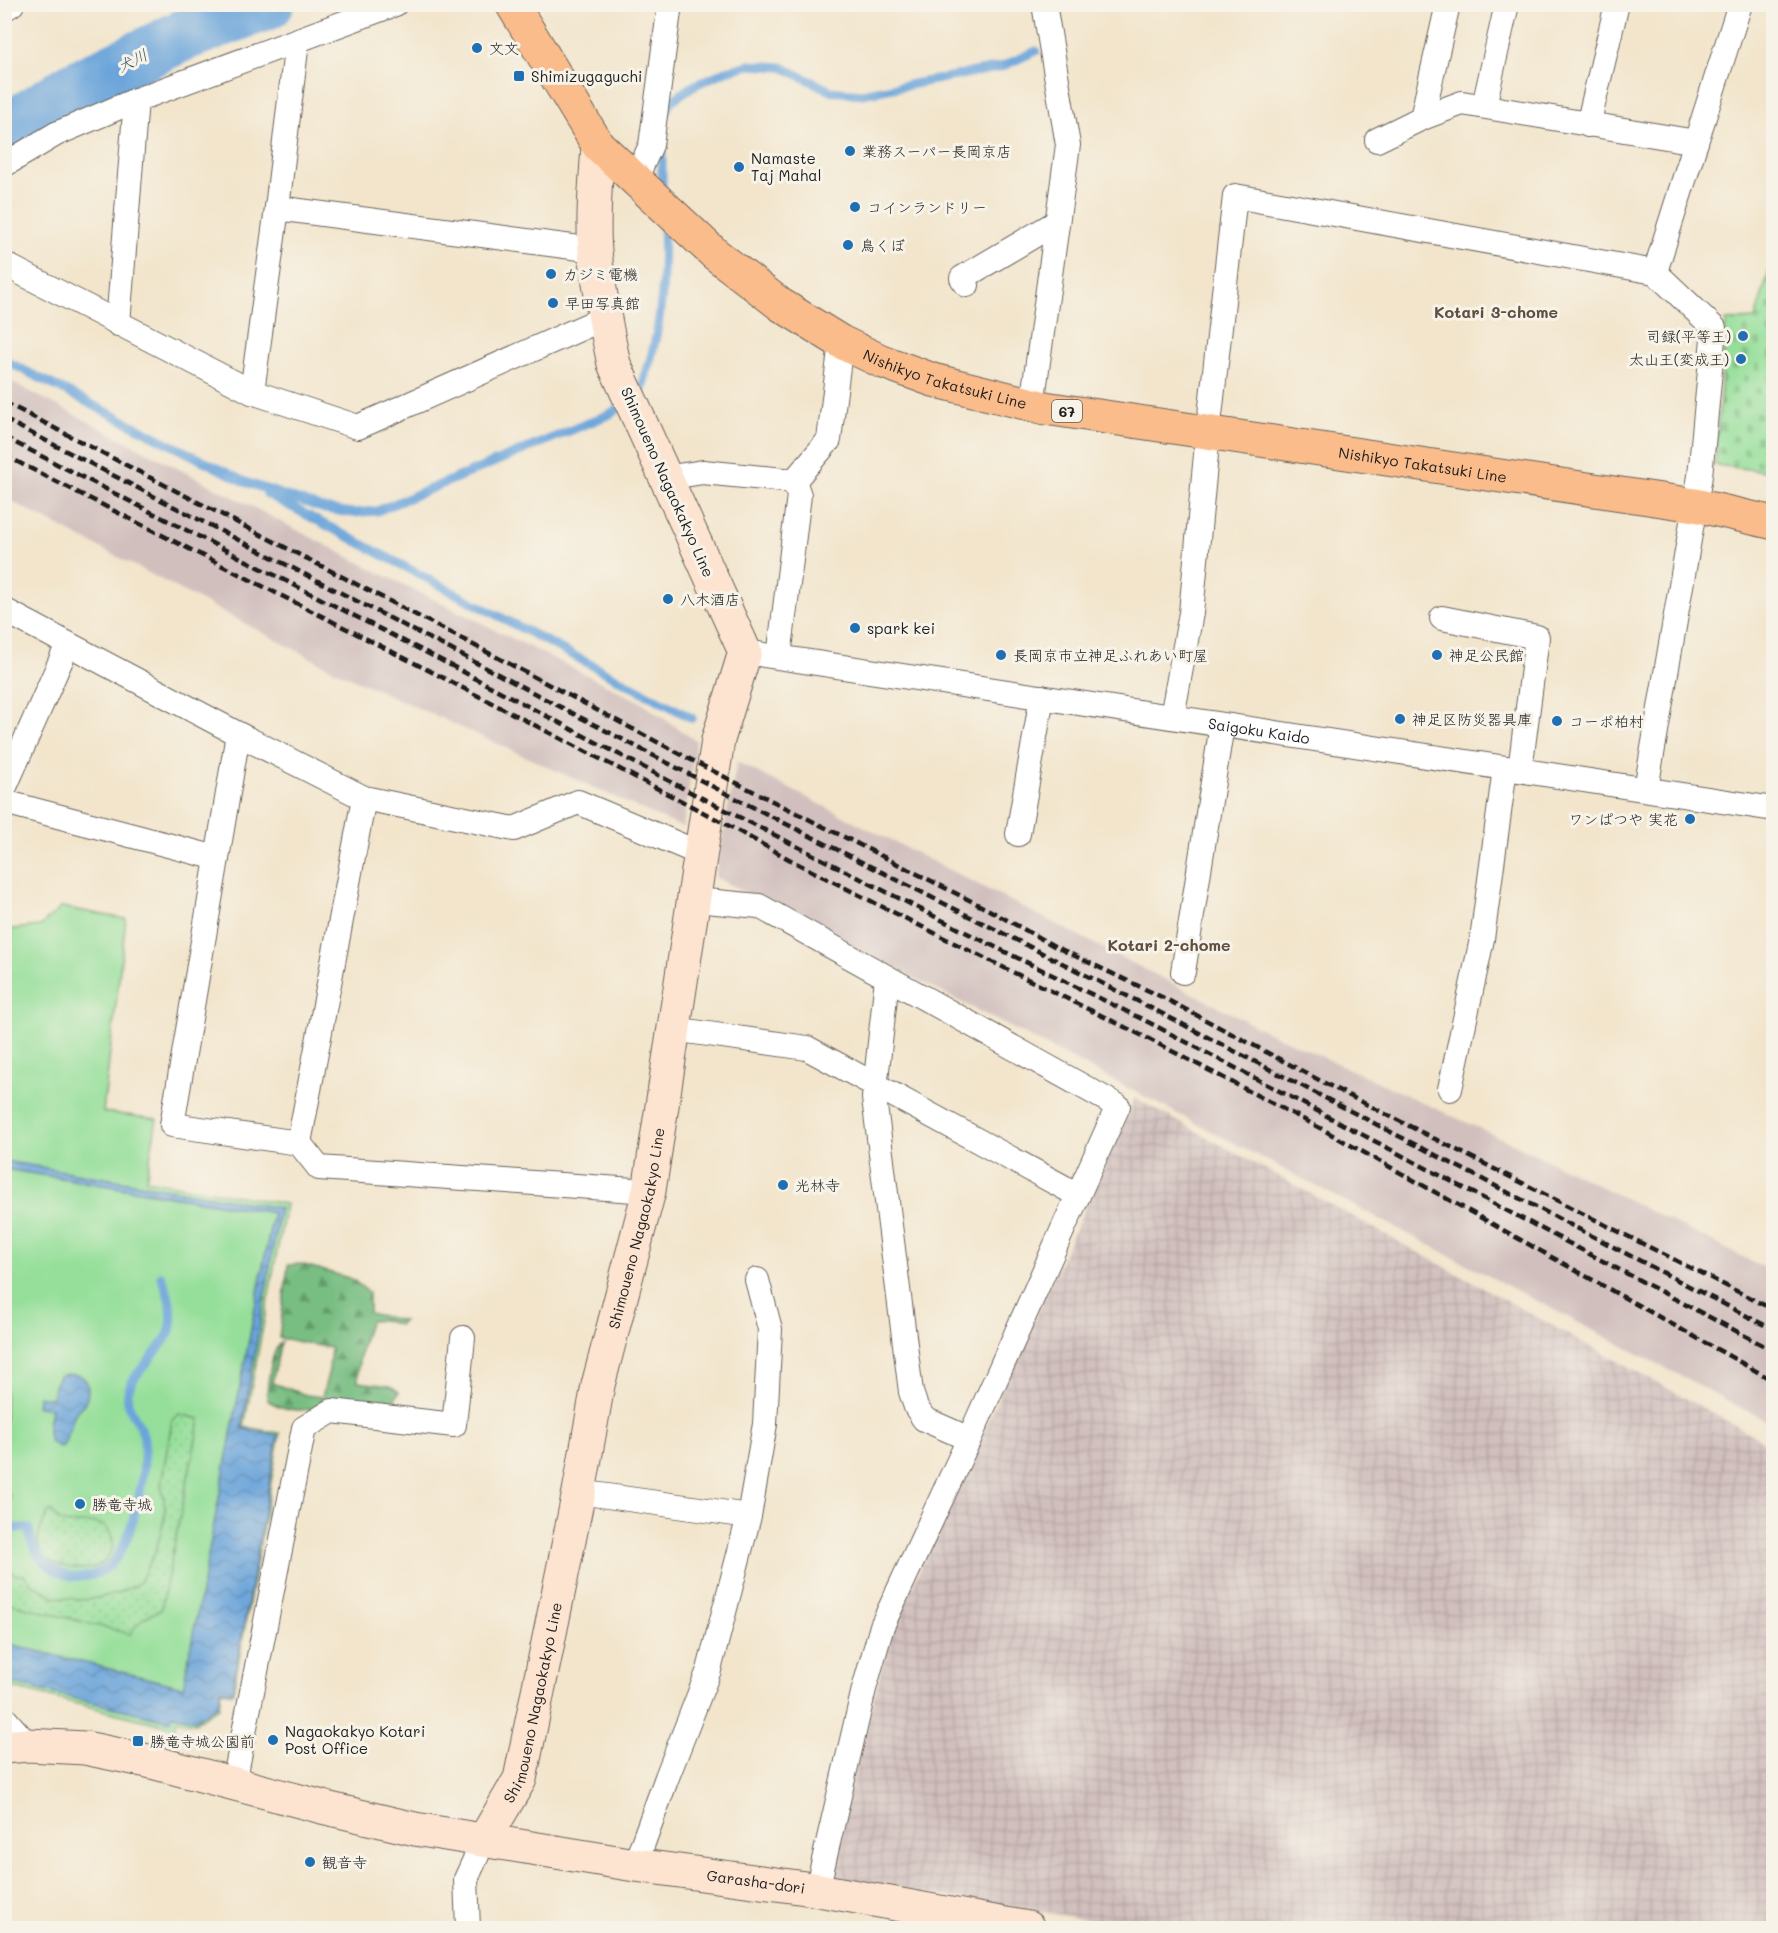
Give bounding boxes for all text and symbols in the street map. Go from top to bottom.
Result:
place label: 文文 [489,38,519,58]
marker: 文文 [470,41,484,55]
water label: 犬川 [113,44,151,76]
place label: Shimizugaguchi [531,66,642,86]
marker: Shimizugaguchi [512,69,526,83]
place label: 業務スーパー長岡京店 [862,141,1011,161]
marker: 業務スーパー長岡京店 [843,144,857,158]
place label: Namaste Taj Mahal [751,148,821,185]
marker: Namaste Taj Mahal [732,160,746,174]
place label: コインランドリー [867,197,987,217]
marker: コインランドリー [848,200,862,214]
place label: 鳥くぼ [860,235,905,255]
marker: 鳥くぼ [841,238,855,252]
place label: カジミ電機 [563,264,638,284]
marker: カジミ電機 [544,267,558,281]
place label: 早田写真館 [565,293,640,313]
marker: 早田写真館 [546,296,560,310]
district label: Kotari 3-chome [1434,301,1558,322]
place label: 司録(平等王) [1646,326,1731,346]
marker: 司録(平等王) [1736,329,1750,343]
street label: Nishikyo Takatsuki Line [860,344,1029,413]
place label: 太山王(変成王) [1629,349,1729,369]
marker: 太山王(変成王) [1734,352,1748,366]
street label: Shimoueno Nagaokakyo Line [617,384,719,580]
road number: 67 [1052,400,1082,422]
street label: Nishikyo Takatsuki Line [1337,442,1508,487]
place label: 八木酒店 [680,589,740,609]
marker: 八木酒店 [661,592,675,606]
place label: spark kei [867,618,935,638]
marker: spark kei [848,621,862,635]
place label: 長岡京市立神足ふれあい町屋 [1013,645,1208,665]
place label: 神足公民館 [1449,645,1524,665]
marker: 長岡京市立神足ふれあい町屋 [994,648,1008,662]
marker: 神足公民館 [1430,648,1444,662]
place label: 神足区防災器具庫 [1412,709,1532,729]
place label: コーポ柏村 [1569,711,1644,731]
marker: 神足区防災器具庫 [1393,712,1407,726]
street label: Saigoku Kaido [1207,713,1311,748]
marker: コーポ柏村 [1550,714,1564,728]
place label: ワンぱつや 実花 [1568,809,1678,829]
marker: ワンぱつや 実花 [1683,812,1697,826]
district label: Kotari 2-chome [1107,934,1231,955]
street label: Shimoueno Nagaokakyo Line [603,1126,669,1331]
place label: 光林寺 [795,1175,840,1195]
marker: 光林寺 [776,1178,790,1192]
place label: 勝竜寺城 [92,1494,152,1514]
marker: 勝竜寺城 [73,1497,87,1511]
street label: Shimoueno Nagaokakyo Line [498,1600,566,1806]
place label: Nagaokakyo Kotari Post Office [285,1721,425,1758]
place label: 勝竜寺城公園前 [150,1731,255,1751]
marker: Nagaokakyo Kotari Post Office [266,1733,280,1747]
marker: 勝竜寺城公園前 [131,1734,145,1748]
place label: 観音寺 [322,1852,367,1872]
marker: 観音寺 [303,1855,317,1869]
street label: Garasha-dori [705,1865,807,1898]

